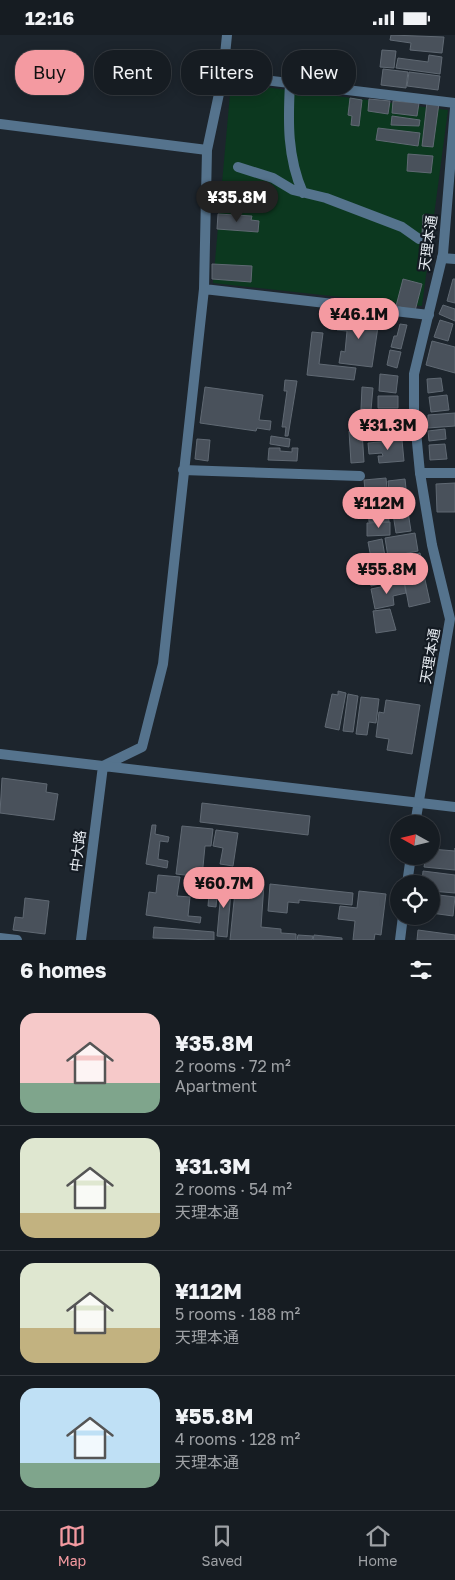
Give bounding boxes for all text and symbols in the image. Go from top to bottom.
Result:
text: 12:16 [25,6,74,29]
chip: Buy [15,50,84,95]
chip: Rent [94,50,171,95]
chip: Filters [181,50,272,95]
chip: New [282,50,356,95]
pin: ¥35.8M [196,181,278,223]
text: ¥35.8M [207,187,267,207]
street label: 天理本通 [415,214,440,272]
pin: ¥46.1M [318,297,400,340]
text: ¥46.1M [330,304,388,324]
pin: ¥31.3M [347,409,429,451]
text: ¥31.3M [359,415,417,435]
pin: ¥112M [344,487,414,529]
text: ¥112M [353,493,405,513]
pin: ¥55.8M [346,553,428,595]
text: ¥55.8M [357,559,417,579]
street label: 天理本通 [416,627,443,685]
north arrow [390,815,440,865]
map controls [390,815,440,925]
street label: 中大路 [67,829,88,873]
pin: ¥60.7M [183,867,265,909]
text: ¥60.7M [194,873,254,893]
button: locate [390,875,440,925]
icon: filters [407,956,435,984]
text: 6 homes [20,957,106,983]
text: ¥35.8M [175,1030,253,1056]
icon: home [60,1033,120,1093]
text: 2 rooms · 72 m² [175,1056,291,1076]
text: Apartment [175,1076,257,1096]
text: ¥31.3M [175,1153,251,1179]
icon: home [60,1158,120,1218]
text: 2 rooms · 54 m² [175,1179,292,1199]
text: 天理本通 [175,1202,239,1222]
text: ¥112M [175,1278,242,1304]
icon: home [60,1283,120,1343]
text: 5 rooms · 188 m² [175,1304,300,1324]
text: 天理本通 [175,1327,239,1347]
text: ¥55.8M [175,1403,253,1429]
icon: home [60,1408,120,1468]
text: 4 rooms · 128 m² [175,1429,300,1449]
text: 天理本通 [175,1452,239,1472]
tab: Map [58,1522,86,1569]
tab: Saved [202,1522,242,1569]
tab: Home [358,1522,397,1569]

